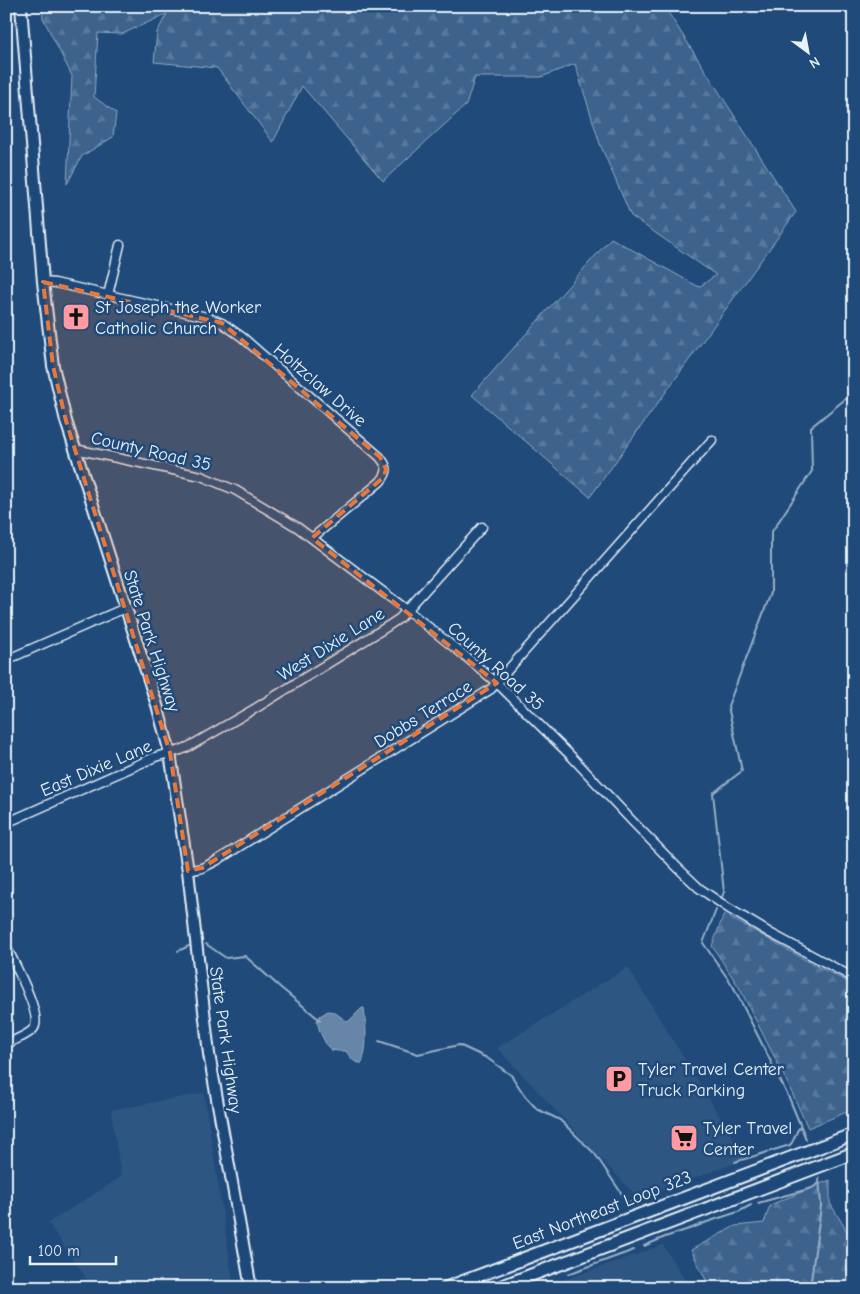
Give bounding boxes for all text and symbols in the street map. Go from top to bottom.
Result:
north arrow [782,28,832,78]
text: N [806,53,823,72]
place label: St Joseph the Worker Catholic Church [95,297,262,339]
church icon: St Joseph the Worker Catholic Church [61,302,91,332]
street label: Holtzclaw Drive [269,339,371,432]
street label: County Road 35 [89,427,213,476]
street label: State Park Highway [119,568,185,716]
street label: West Dixie Lane [274,603,389,686]
street label: County Road 35 [443,618,548,715]
street label: Dobbs Terrace [370,676,476,753]
street label: East Dixie Lane [37,736,155,801]
street label: State Park Highway [205,965,246,1116]
place label: Tyler Travel Center Truck Parking [638,1059,785,1101]
parking icon: Tyler Travel Center Truck Parking [604,1064,634,1094]
place label: Tyler Travel Center [703,1118,792,1160]
supermarket icon: Tyler Travel Center [669,1123,699,1153]
street label: East Northeast Loop 323 [510,1167,695,1254]
scale bar [30,1234,116,1266]
text: 100 m [38,1242,80,1260]

